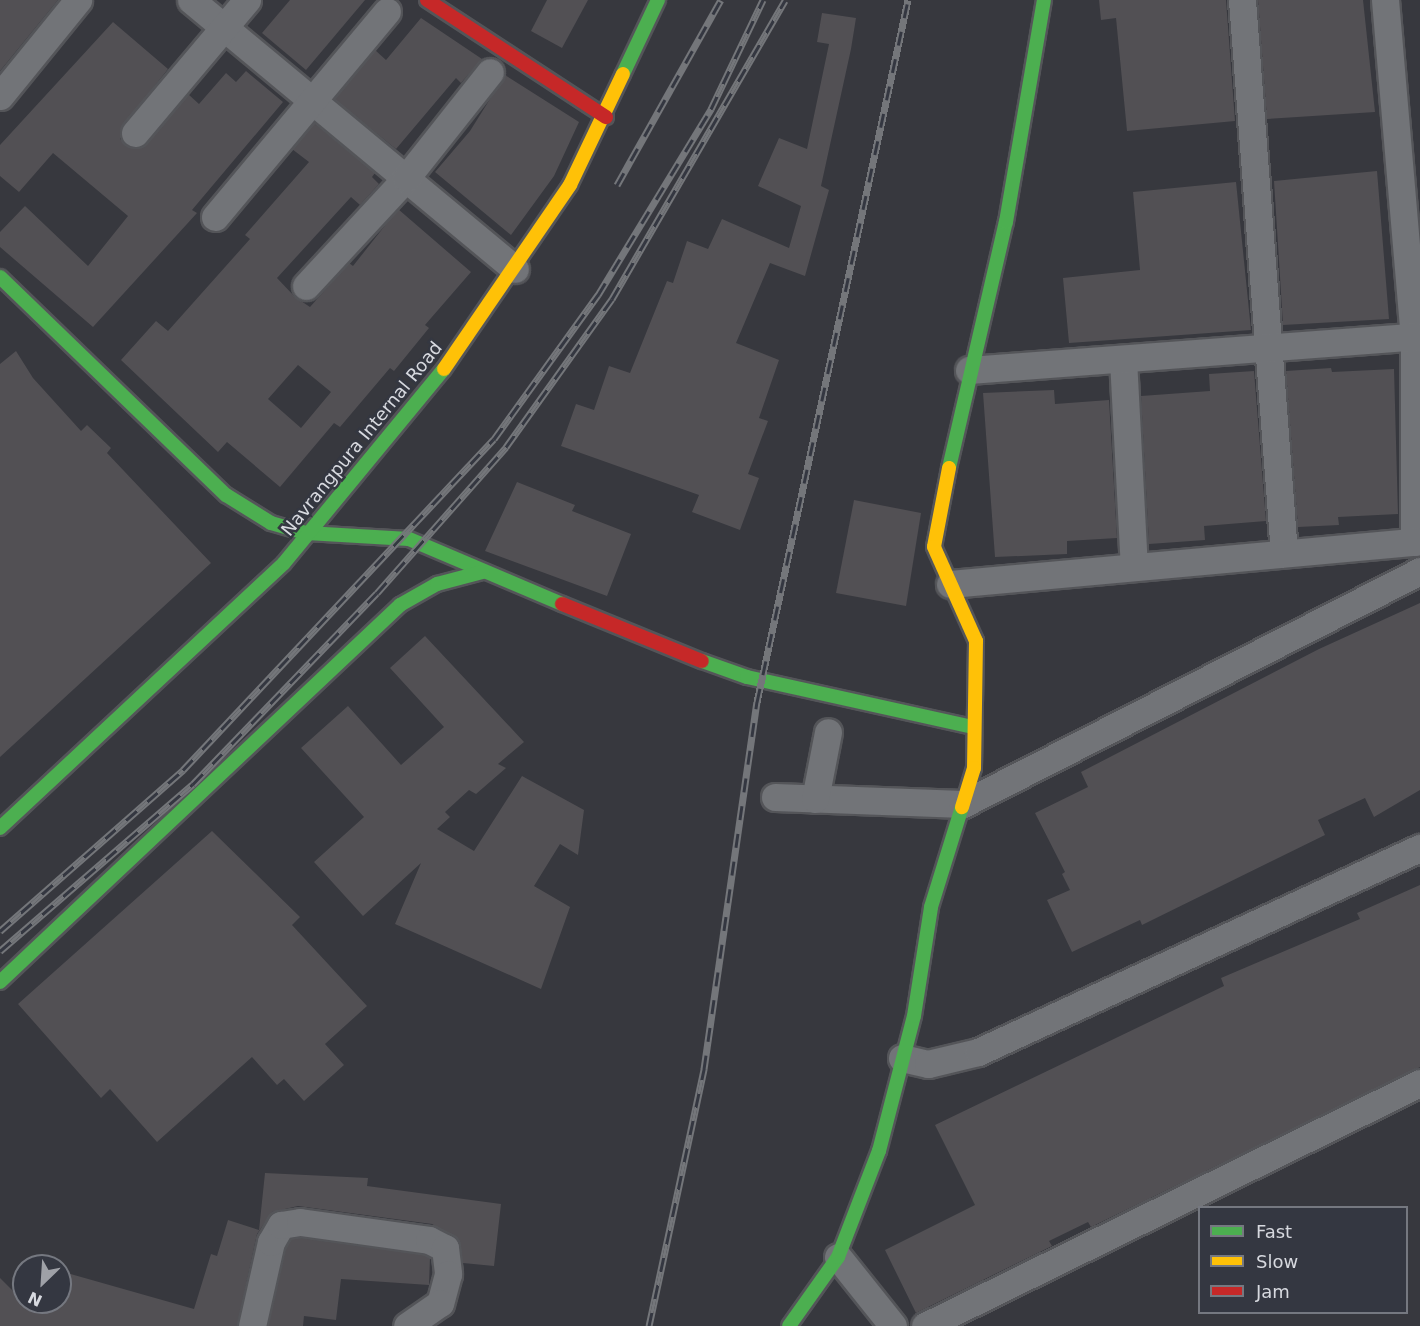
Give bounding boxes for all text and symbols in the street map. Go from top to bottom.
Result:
street label: Navrangpura Internal Road [277,338,447,540]
legend [1198,1206,1408,1314]
text: Fast [1256,1221,1292,1242]
text: Slow [1256,1251,1298,1272]
north arrow [12,1254,72,1314]
text: Jam [1256,1281,1290,1302]
text: N [25,1288,45,1310]

